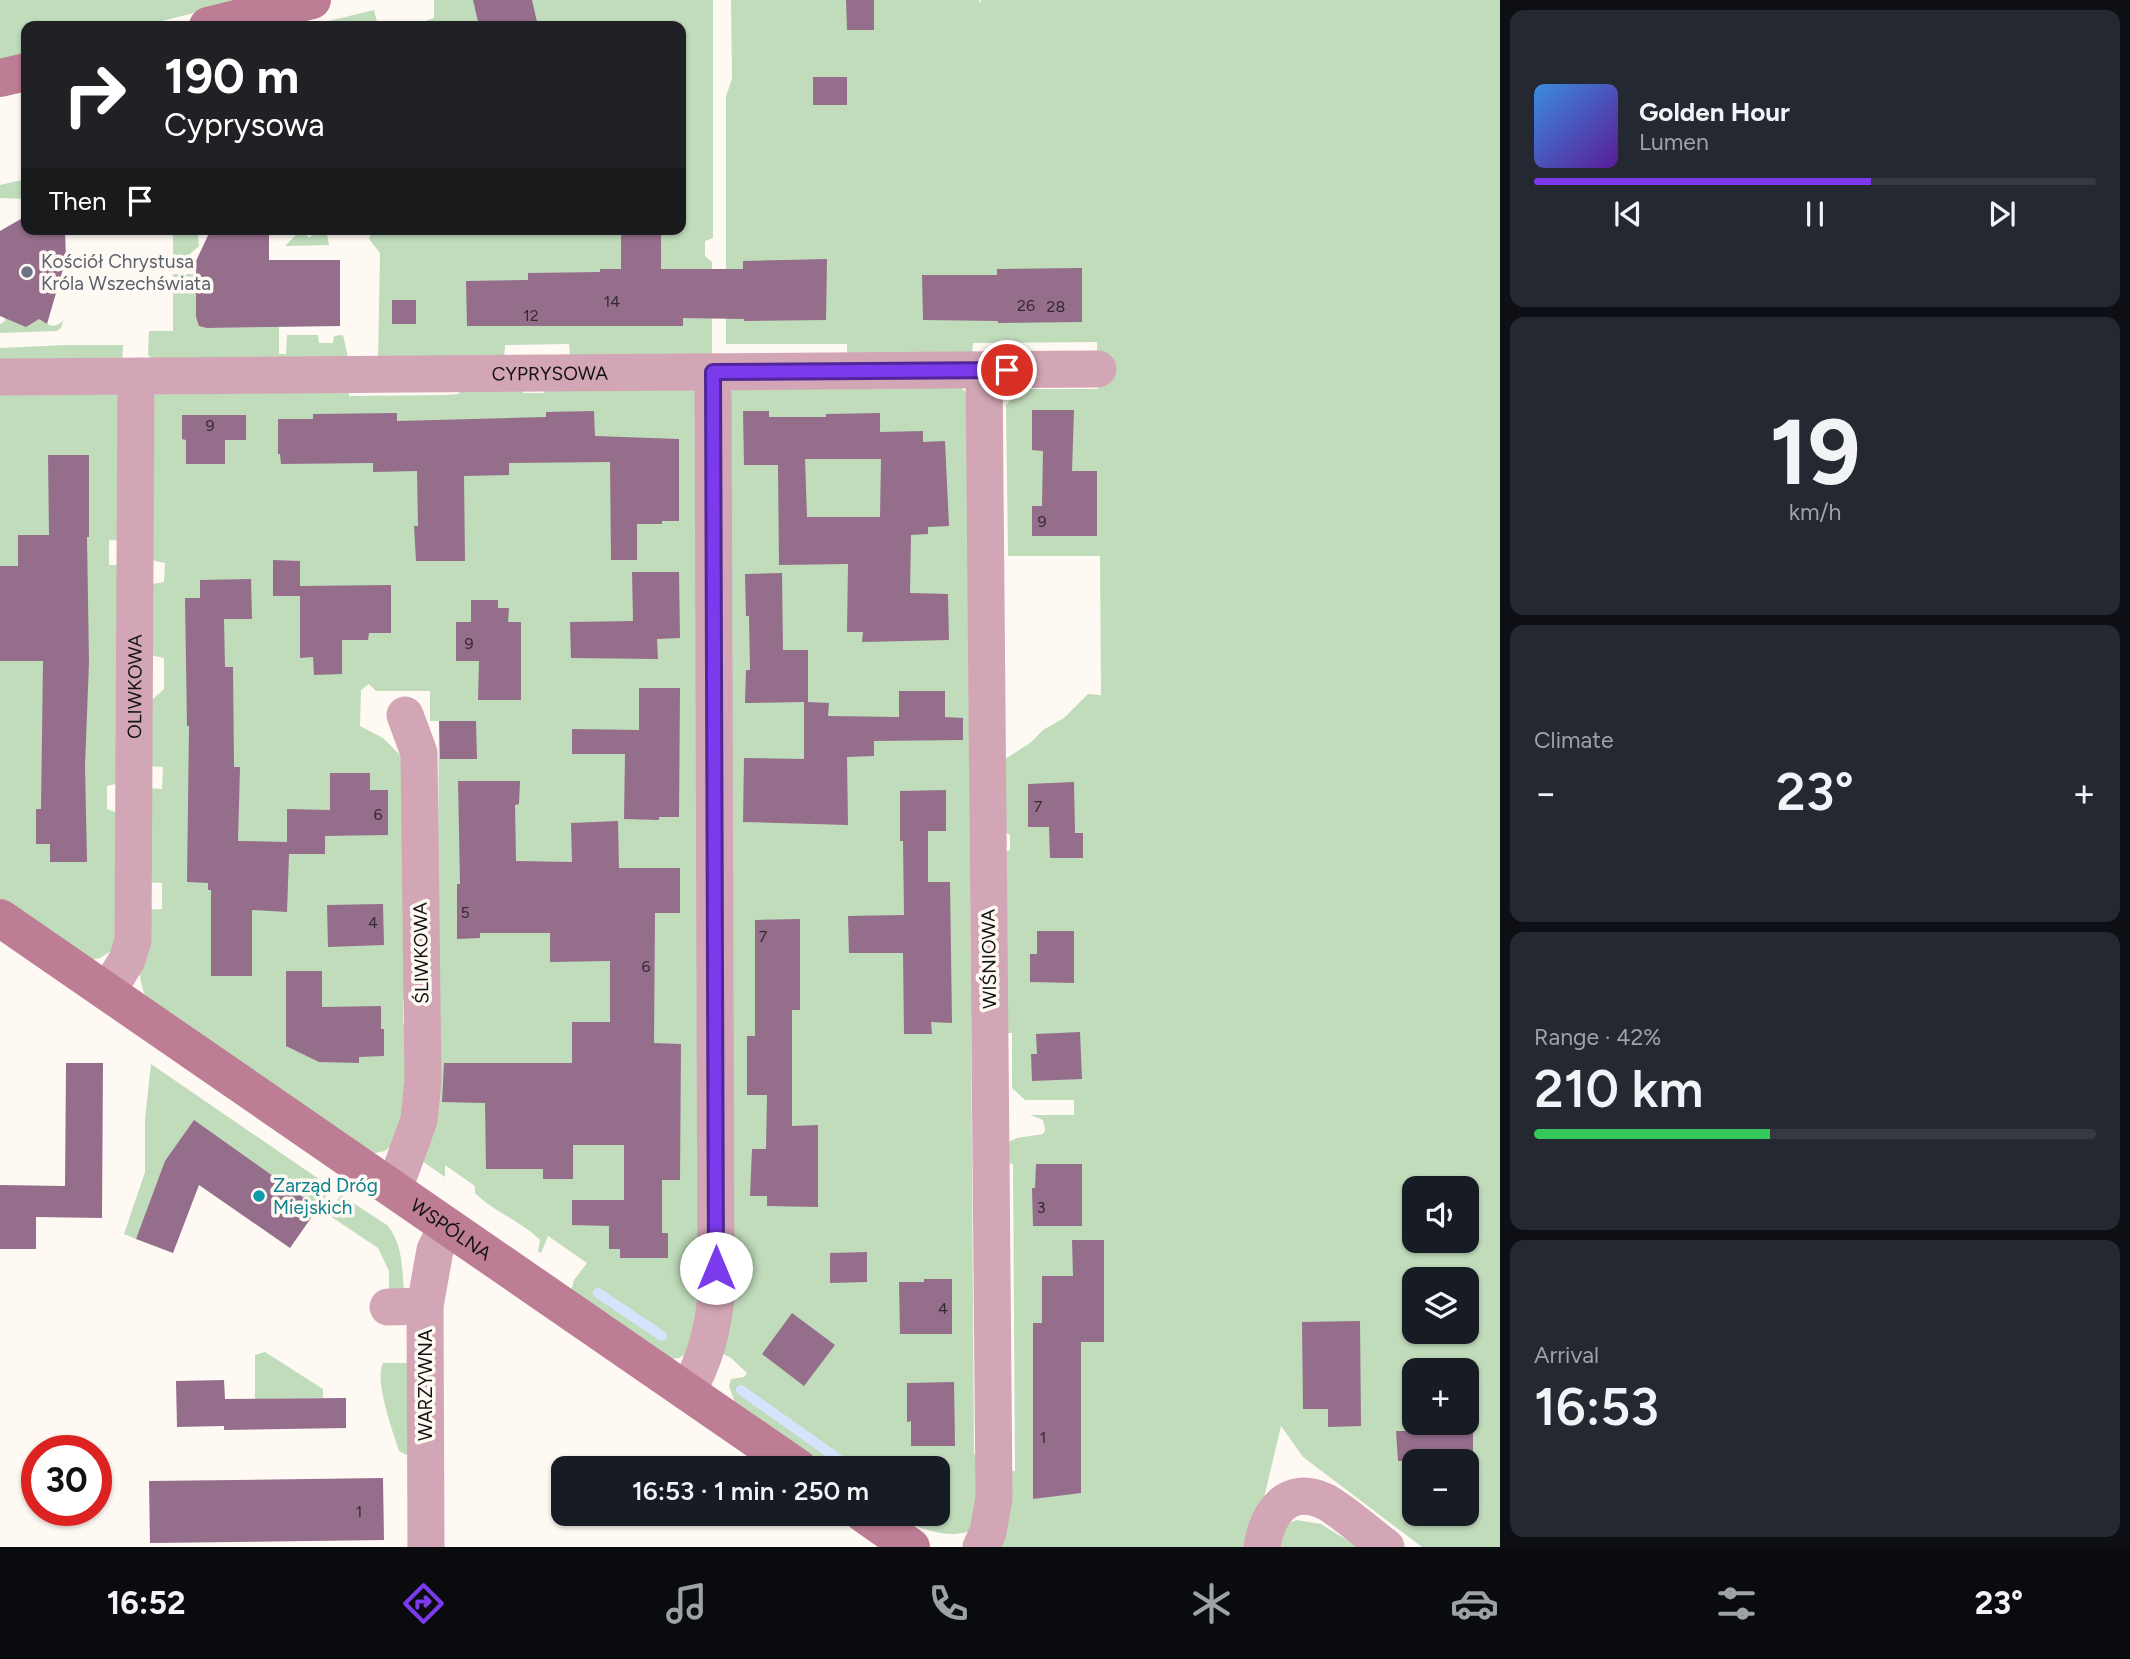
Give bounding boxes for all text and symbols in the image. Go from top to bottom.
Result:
text: 190 m [164,46,299,105]
icon: right [49,49,140,140]
text: Golden Hour [1639,96,1790,128]
text: Cyprysowa [164,106,325,144]
text: Lumen [1639,128,1709,156]
icon: arrive [121,182,159,220]
text: Then [49,185,107,217]
icon: previous [1609,195,1647,233]
icon: pause [1796,195,1834,233]
icon: next [1983,195,2021,233]
place label: Kościół Chrystusa Króla Wszechświata [41,250,211,295]
marker: Kościół Chrystusa Króla Wszechświata [19,264,35,280]
house number: 14 [604,292,620,311]
house number: 26 [1017,296,1035,315]
house number: 28 [1047,297,1065,316]
house number: 12 [523,306,539,325]
pin [977,340,1037,400]
icon: arrive [988,351,1026,389]
street label: CYPRYSOWA [492,361,608,385]
text: 19 [1769,398,1861,507]
house number: 9 [205,416,215,435]
text: km/h [1789,498,1841,526]
house number: 9 [1037,512,1047,531]
street label: OLIWKOWA [123,634,146,739]
house number: 9 [464,634,474,653]
text: Climate [1534,726,1613,754]
text: 23° [1776,761,1854,823]
text: − [1534,770,1558,816]
text: + [2072,770,2096,816]
house number: 7 [1034,797,1043,816]
house number: 6 [373,805,383,824]
street label: ŚLIWKOWA [409,902,433,1004]
house number: 5 [460,903,470,922]
street label: WIŚNIOWA [977,909,1001,1009]
house number: 4 [368,913,378,932]
house number: 7 [759,927,768,946]
house number: 6 [641,957,651,976]
text: Range · 42% [1534,1023,1661,1051]
text: 210 km [1534,1058,1703,1120]
place label: Zarząd Dróg Miejskich [273,1174,378,1219]
map controls [1402,1176,1479,1526]
button: sound [1402,1176,1479,1253]
marker: Zarząd Dróg Miejskich [251,1188,267,1204]
street label: WSPÓLNA [406,1193,496,1265]
house number: 3 [1037,1198,1045,1217]
position arrow [679,1231,753,1305]
button: layers [1402,1267,1479,1344]
house number: 4 [938,1299,948,1318]
street label: WARZYWNA [414,1329,437,1441]
text: Arrival [1534,1341,1599,1369]
button: + [1402,1358,1479,1435]
text: 16:53 [1534,1376,1659,1438]
house number: 1 [1040,1428,1046,1447]
speed limit sign: 30 [21,1435,112,1526]
button: − [1402,1449,1479,1526]
text: 16:53 · 1 min · 250 m [632,1475,869,1507]
house number: 1 [356,1502,362,1521]
icon: directions [399,1579,448,1628]
icon: music [662,1579,711,1628]
icon: phone [924,1579,973,1628]
icon: climate [1187,1579,1236,1628]
icon: car [1450,1579,1499,1628]
icon: filters [1712,1579,1761,1628]
text: 16:52 [107,1584,186,1622]
text: 23° [1975,1584,2023,1622]

